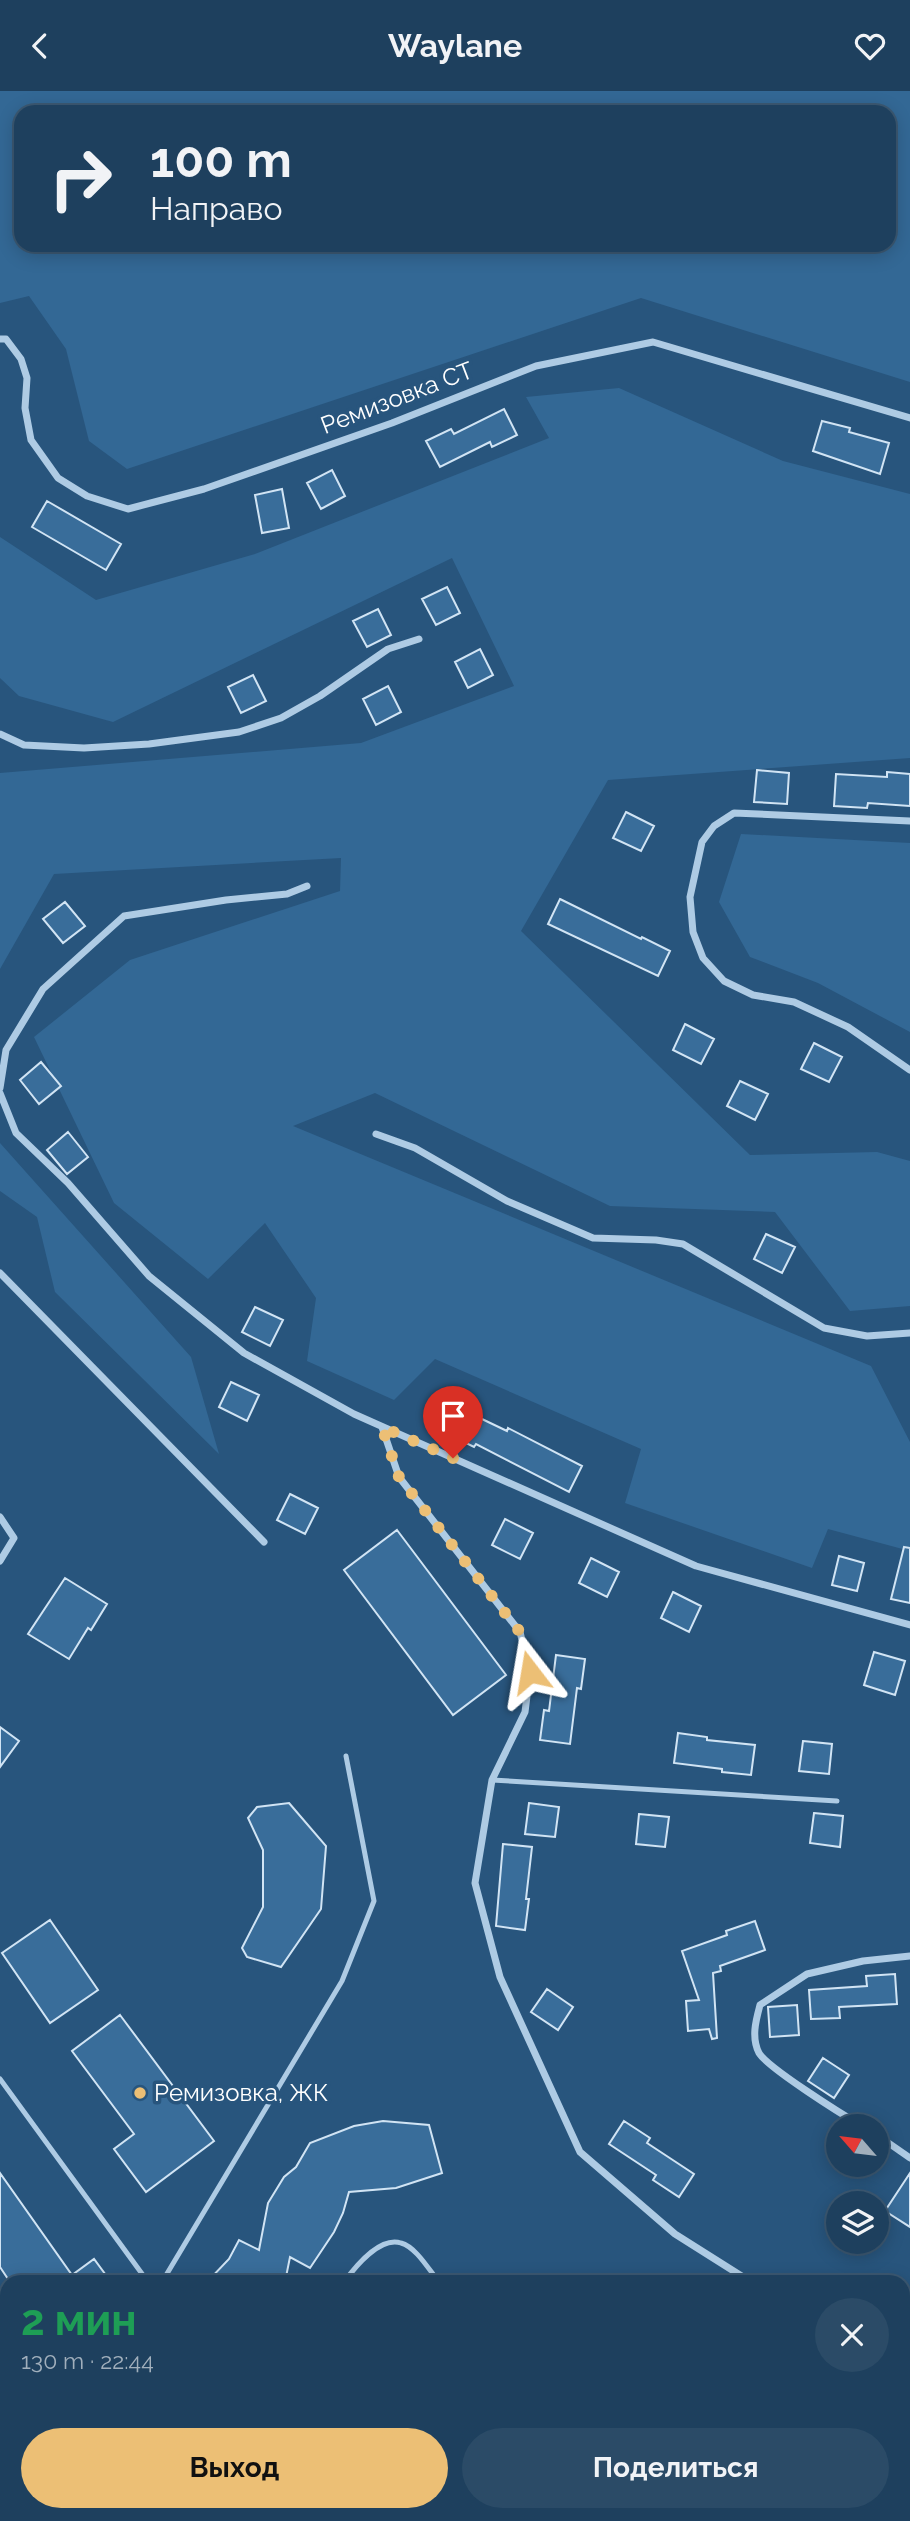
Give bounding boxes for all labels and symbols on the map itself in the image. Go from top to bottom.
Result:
street label: Ремизовка СТ [316,355,477,440]
pin [423,1386,483,1458]
position arrow [493,1635,567,1709]
place label: Ремизовка, ЖК [154,2078,328,2107]
marker: Ремизовка, ЖК [132,2085,148,2101]
north arrow [826,2114,889,2177]

